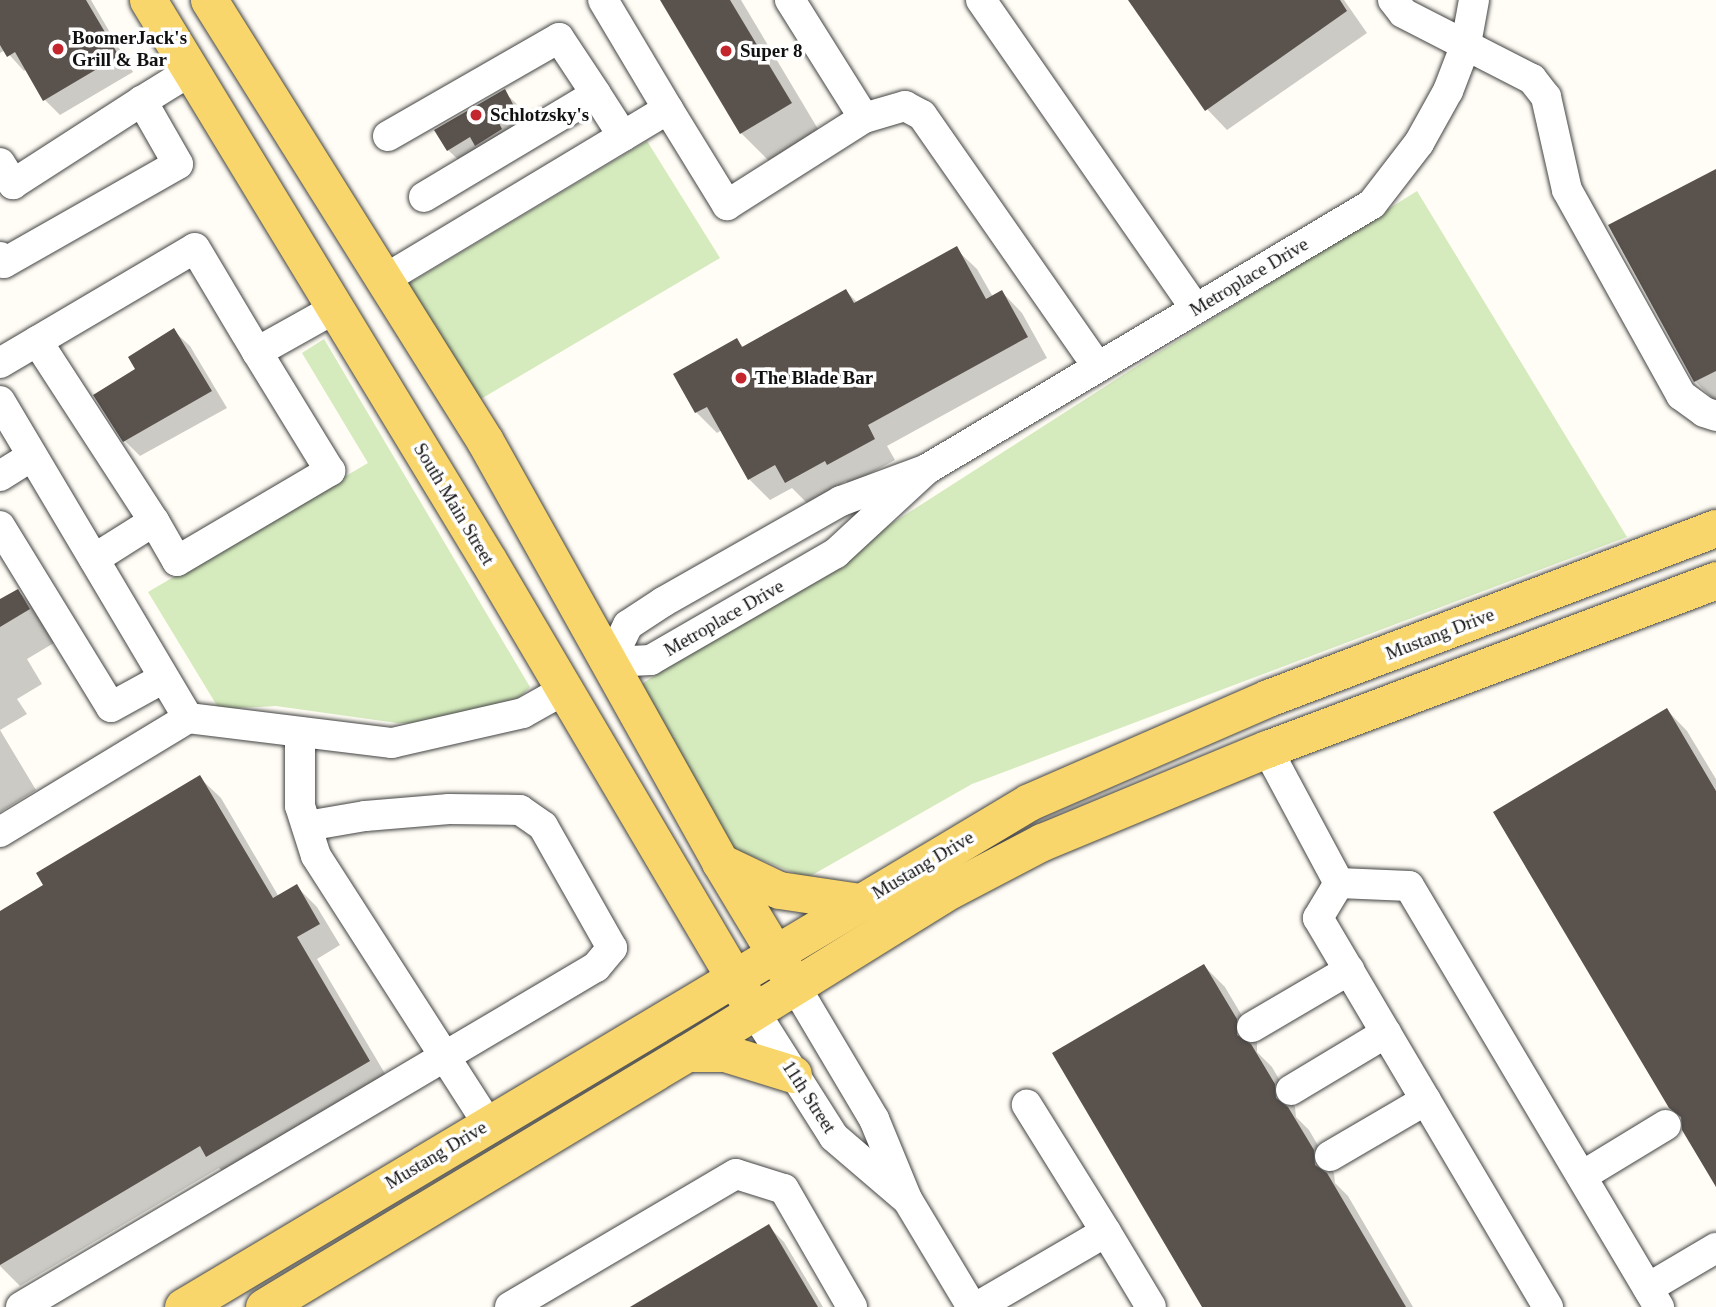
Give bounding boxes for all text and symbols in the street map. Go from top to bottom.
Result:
place label: BoomerJack's Grill & Bar [72,27,187,71]
place label: Super 8 [740,40,803,62]
marker: BoomerJack's Grill & Bar [50,41,66,57]
marker: Super 8 [718,43,734,59]
place label: Schlotzsky's [490,104,589,126]
marker: Schlotzsky's [468,107,484,123]
street label: Metroplace Drive [1185,233,1313,321]
place label: The Blade Bar [755,367,873,389]
marker: The Blade Bar [733,370,749,386]
street label: South Main Street [409,439,499,569]
street label: Metroplace Drive [660,574,788,662]
street label: Mustang Drive [1382,603,1498,665]
street label: Mustang Drive [868,826,978,904]
street label: 11th Street [777,1056,841,1138]
street label: Mustang Drive [381,1116,491,1194]

